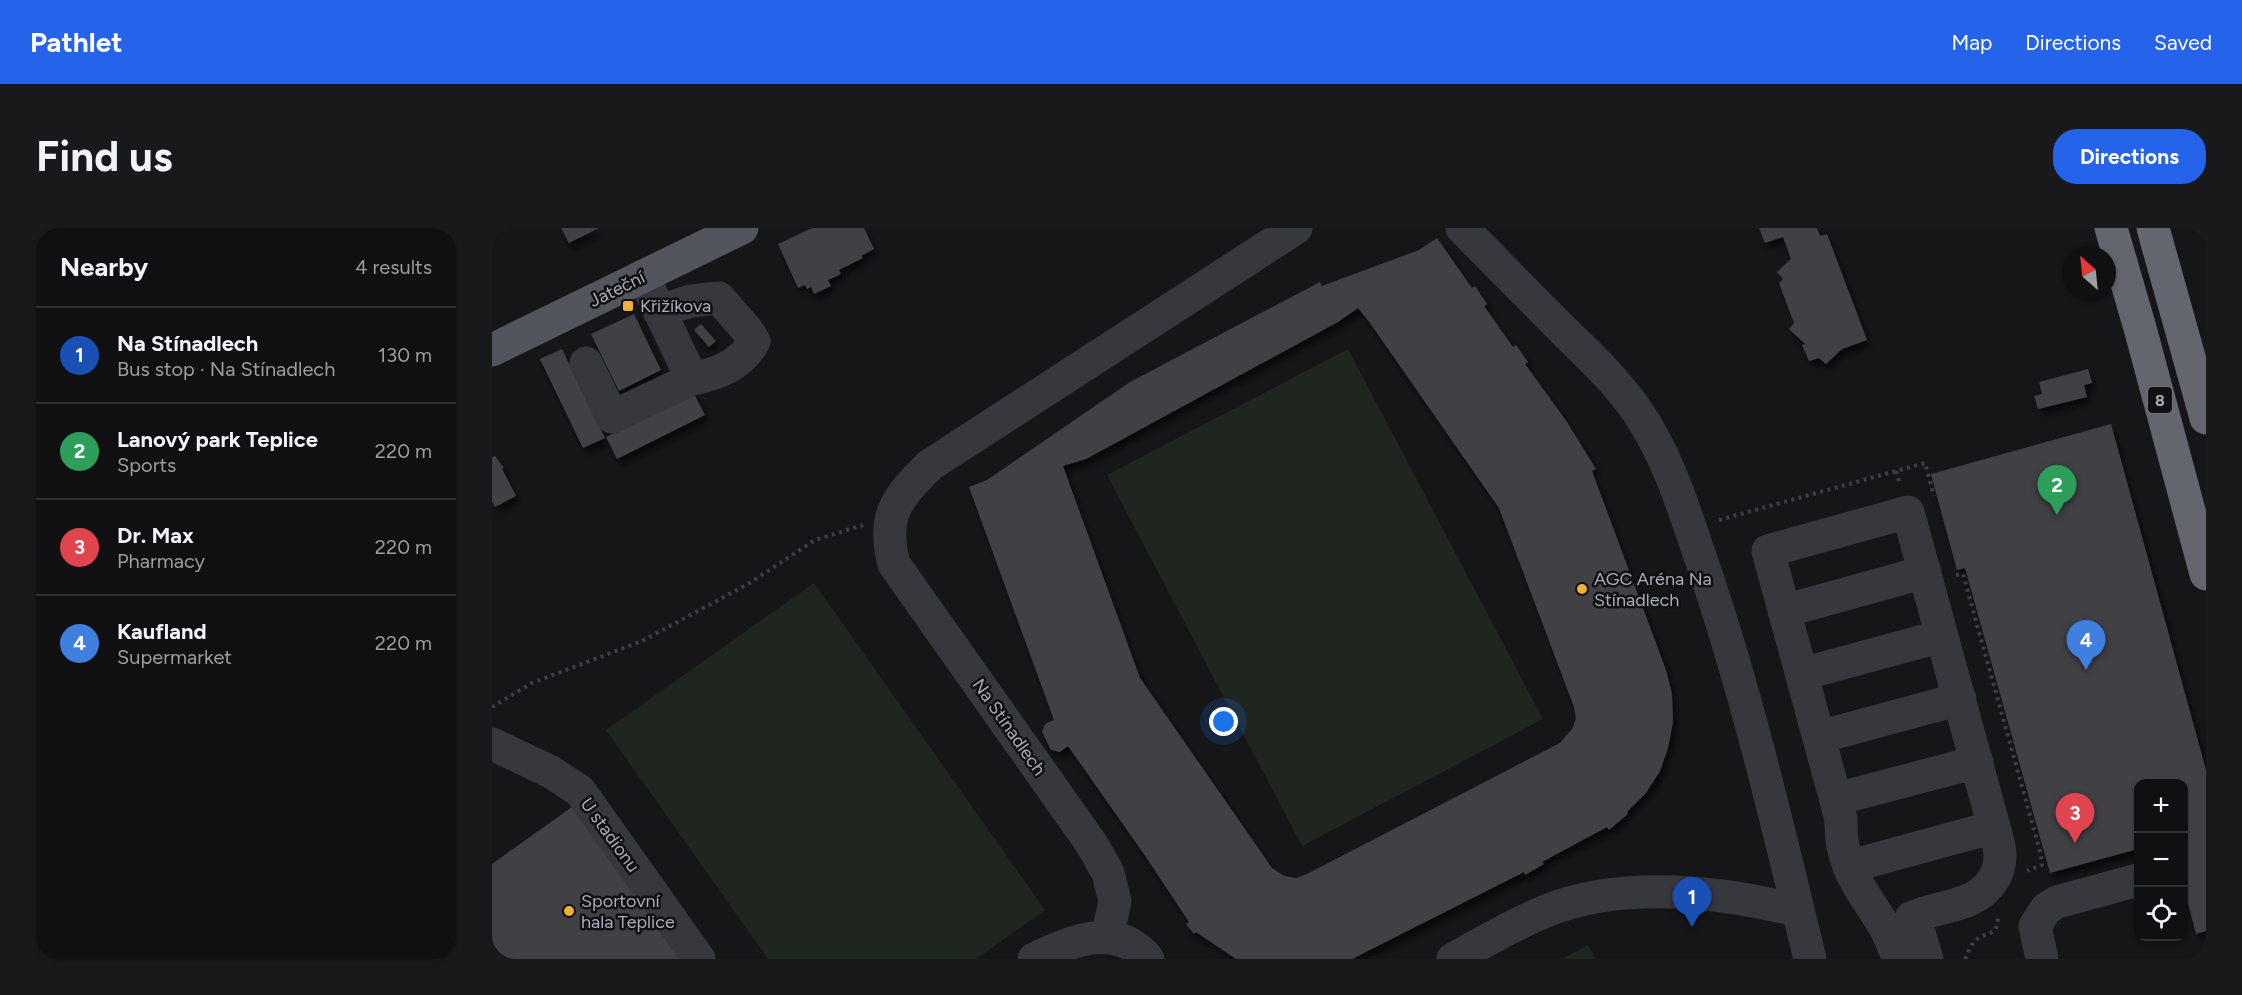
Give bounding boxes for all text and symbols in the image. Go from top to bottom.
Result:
text: Pathlet [30,25,122,59]
text: Map [1951,30,1992,55]
text: Directions [2025,30,2121,55]
text: Saved [2154,30,2212,55]
button: Directions [2053,129,2206,184]
text: Find us [36,131,173,182]
north arrow [2062,246,2116,300]
text: Nearby [60,251,148,283]
text: 4 results [355,255,432,279]
street label: Jateční [586,266,649,312]
place label: Křižíkova [640,295,711,317]
marker: Křižíkova [621,299,635,313]
text: Na Stínadlech [117,330,258,357]
text: 1 [75,343,84,367]
text: 130 m [378,343,432,367]
text: Bus stop · Na Stínadlech [117,357,335,381]
road number: 8 [2148,387,2172,413]
text: Lanový park Teplice [117,426,318,453]
text: 2 [74,439,85,463]
text: 220 m [375,439,432,463]
text: Sports [117,453,176,477]
pin: 2 [2038,466,2076,515]
text: Dr. Max [117,522,194,549]
text: 3 [74,535,85,559]
text: 220 m [375,535,432,559]
text: Pharmacy [117,549,205,573]
place label: AGC Aréna Na Stínadlech [1594,568,1712,611]
marker: AGC Aréna Na Stínadlech [1575,582,1589,596]
text: Kaufland [117,618,207,645]
pin: 4 [2066,620,2106,670]
text: 4 [73,631,86,655]
text: 220 m [375,631,432,655]
text: Supermarket [117,645,232,669]
street label: Na Stínadlech [968,674,1050,780]
your location [1209,707,1238,736]
map controls [2134,779,2188,941]
button: + [2134,779,2188,833]
street label: U stadionu [576,793,644,877]
pin: 3 [2056,794,2094,843]
button: − [2134,833,2188,887]
pin: 1 [1672,878,1712,927]
button: locate [2134,887,2188,941]
place label: Sportovní hala Teplice [581,890,675,933]
marker: Sportovní hala Teplice [562,904,576,918]

